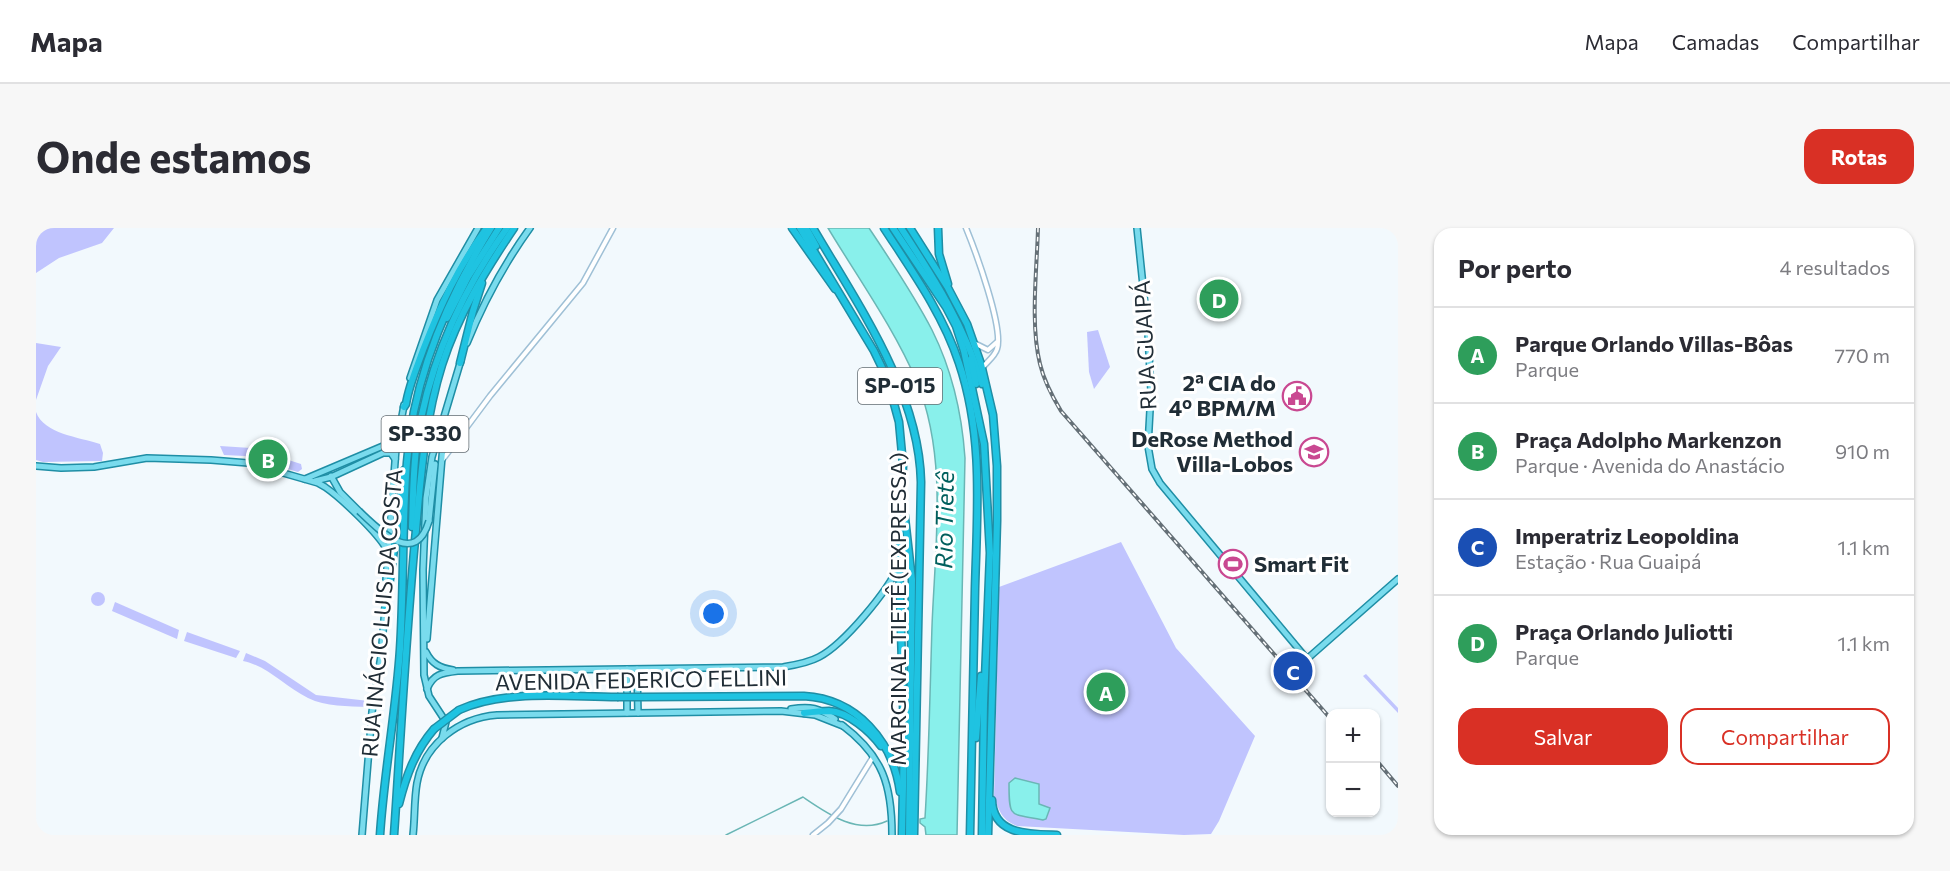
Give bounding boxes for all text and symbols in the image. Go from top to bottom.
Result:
text: Mapa [30,24,103,58]
text: Mapa [1585,29,1639,54]
text: Camadas [1672,29,1759,54]
text: Compartilhar [1792,29,1920,54]
button: Rotas [1804,129,1914,184]
text: Onde estamos [36,130,311,182]
text: Por perto [1458,252,1572,283]
text: 4 resultados [1780,255,1890,279]
pin: D [1200,276,1238,322]
street label: RUA GUAIPÁ [1128,280,1161,411]
text: Parque Orlando Villas-Bôas [1515,330,1793,357]
text: A [1470,343,1485,367]
text: 770 m [1835,343,1890,367]
text: Parque [1515,357,1579,381]
road number: SP-015 [858,368,942,404]
place label: 2ª CIA do 4º BPM/M [1169,369,1276,421]
public building icon: 2ª CIA do 4º BPM/M [1281,380,1313,412]
road number: SP-330 [382,416,468,452]
place label: DeRose Method Villa-Lobos [1131,425,1293,477]
text: Praça Adolpho Markenzon [1515,426,1782,453]
pin: B [248,436,288,482]
school or university icon: DeRose Method Villa-Lobos [1298,436,1330,468]
text: B [1471,439,1484,463]
text: 910 m [1835,439,1890,463]
street label: MARGINAL TIETÊ (EXPRESSA) [884,452,911,766]
text: Parque · Avenida do Anastácio [1515,453,1785,477]
street label: RUA INÁCIO LUIS DA COSTA [355,468,408,758]
water label: Rio Tietê [928,471,959,569]
text: Imperatriz Leopoldina [1515,522,1739,549]
text: C [1471,535,1484,559]
text: 1.1 km [1838,535,1890,559]
sports icon: Smart Fit [1217,548,1249,580]
text: Estação · Rua Guaipá [1515,549,1702,573]
place label: Smart Fit [1254,550,1349,577]
your location [699,599,728,628]
text: Praça Orlando Juliotti [1515,618,1733,645]
text: D [1470,631,1485,655]
text: 1.1 km [1838,631,1890,655]
text: Parque [1515,645,1579,669]
pin: C [1274,648,1312,694]
street label: AVENIDA FEDERICO FELLINI [495,663,787,696]
pin: A [1086,670,1126,714]
button: Salvar [1458,708,1668,765]
button: Compartilhar [1680,708,1890,765]
map controls [1326,709,1380,817]
button: + [1326,709,1380,763]
button: − [1326,763,1380,817]

